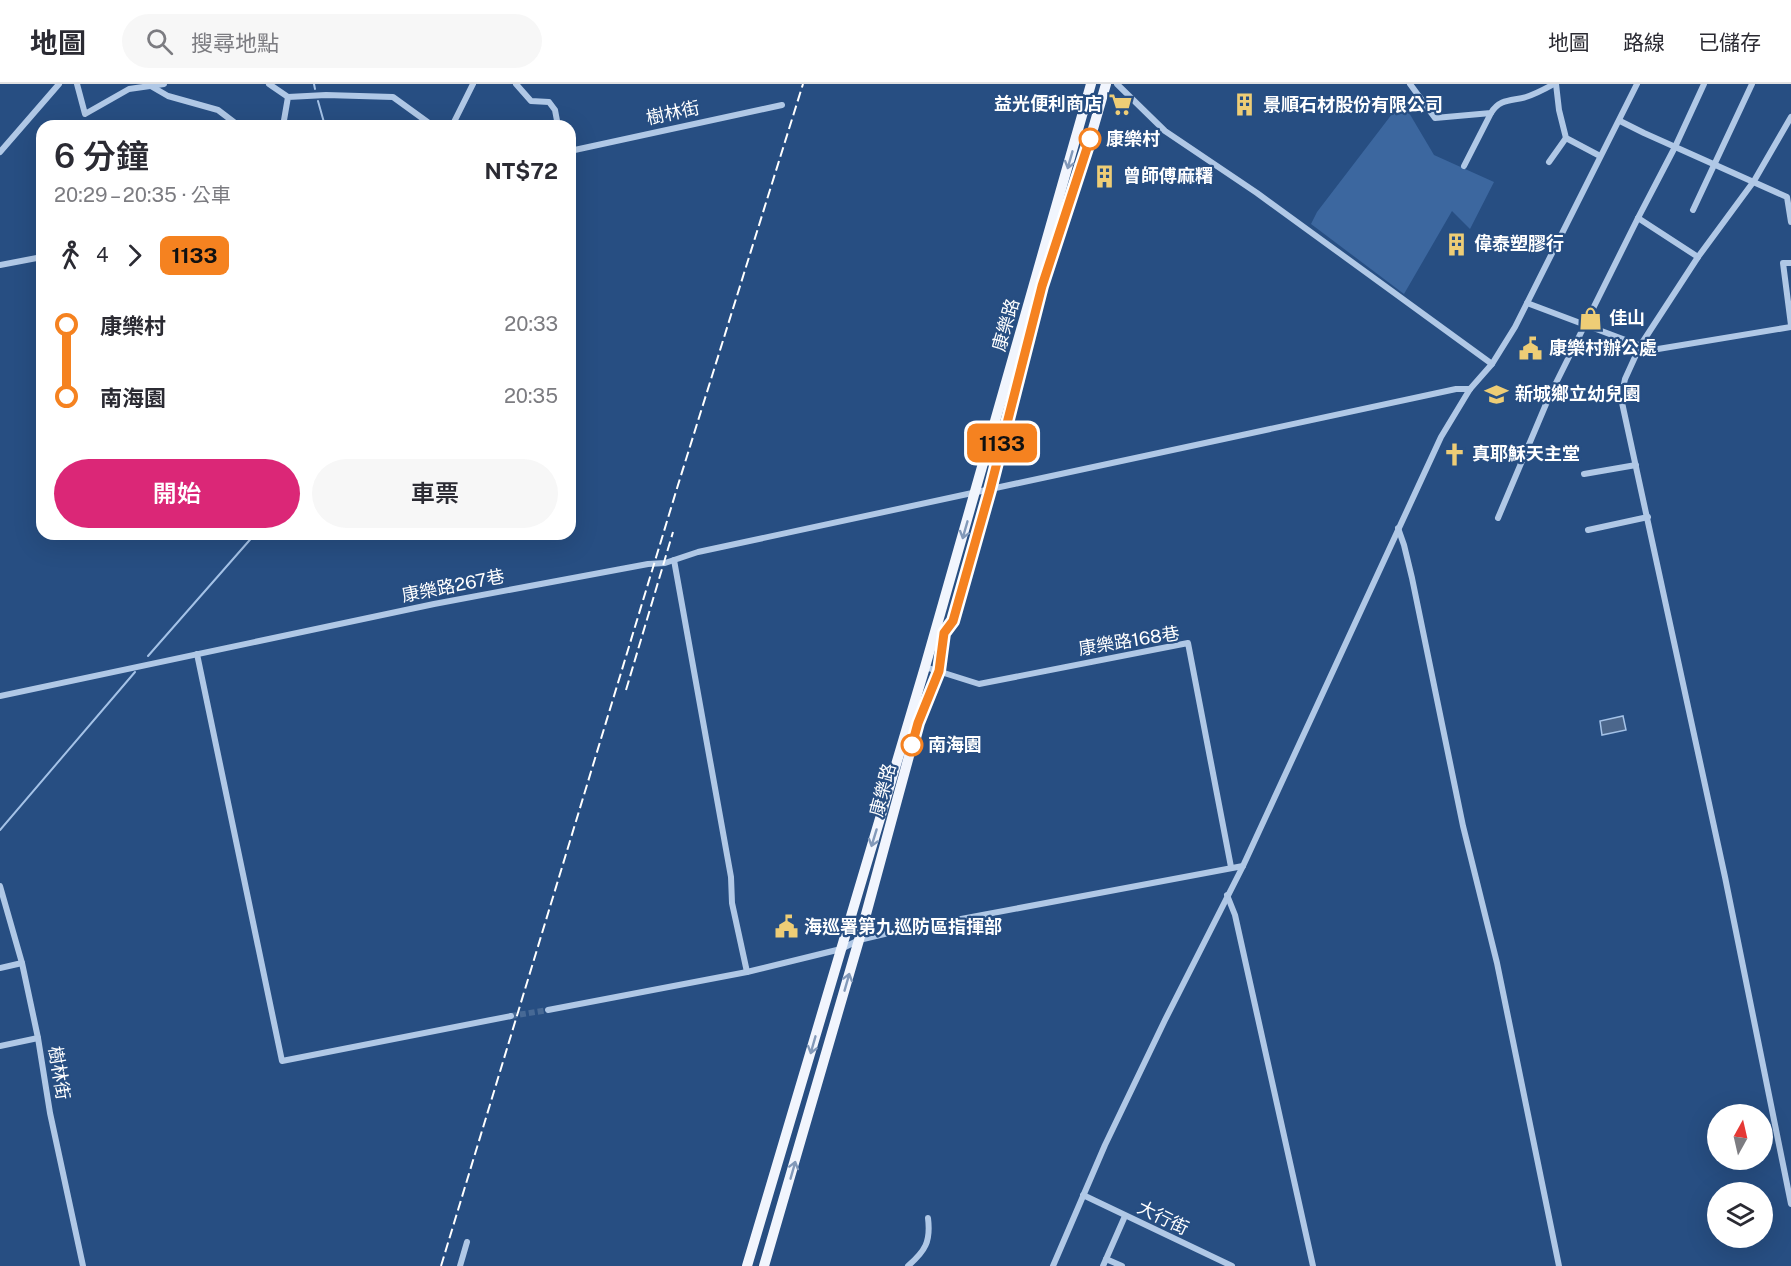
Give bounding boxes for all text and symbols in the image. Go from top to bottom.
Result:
search box [122,14,542,68]
icon: search [143,25,176,58]
text: 地圖 [30,26,86,59]
text: 搜尋地點 [191,30,279,56]
text: 地圖 [1548,30,1590,55]
text: 路線 [1623,30,1665,55]
text: 已儲存 [1698,30,1761,55]
supermarket icon: 益光便利商店 [1107,91,1133,117]
building icon: 景順石材股份有限公司 [1232,92,1258,118]
place label: 益光便利商店 [994,93,1102,114]
place label: 景順石材股份有限公司 [1263,94,1443,115]
street label: 樹林街 [644,97,701,128]
marker: 康樂村 [1079,128,1101,150]
place label: 康樂村 [1106,128,1160,149]
text: 6 分鐘 [54,137,149,175]
one-way arrow [1063,151,1075,170]
text: NT$72 [484,158,558,184]
building icon: 曾師傅麻糬 [1092,163,1118,189]
place label: 曾師傅麻糬 [1123,165,1213,186]
text: 20:29 – 20:35 · 公車 [54,183,231,207]
building icon: 偉泰塑膠行 [1443,231,1469,257]
place label: 偉泰塑膠行 [1474,233,1564,254]
icon: walk [54,239,87,272]
icon: forward [118,239,151,272]
text: 4 [96,243,109,267]
text: 1133 [172,243,217,268]
street label: 康樂路 [988,296,1023,354]
shop icon: 佳山 [1578,305,1604,331]
place label: 佳山 [1609,307,1645,328]
text: 20:33 [504,312,558,336]
text: 康樂村 [100,313,166,339]
public building icon: 康樂村辦公處 [1518,335,1544,361]
place label: 康樂村辦公處 [1549,337,1657,358]
school or university icon: 新城鄉立幼兒園 [1484,381,1510,407]
place label: 新城鄉立幼兒園 [1515,383,1641,404]
text: 20:35 [504,384,558,408]
text: 南海園 [100,385,166,411]
line badge: 1133 [960,424,1044,462]
text: 1133 [979,431,1025,456]
church icon: 真耶穌天主堂 [1441,441,1467,467]
place label: 真耶穌天主堂 [1472,443,1580,464]
button: 開始 [54,459,300,528]
button: 車票 [312,459,558,528]
one-way arrow [959,520,970,539]
street label: 康樂路267巷 [400,565,506,606]
street label: 康樂路168巷 [1077,622,1181,659]
marker: 南海園 [901,734,923,756]
place label: 南海園 [928,734,982,755]
street label: 康樂路 [865,761,900,819]
one-way arrow [868,828,879,847]
public building icon: 海巡署第九巡防區指揮部 [773,914,799,940]
place label: 海巡署第九巡防區指揮部 [804,916,1002,937]
one-way arrow [842,973,853,992]
one-way arrow [807,1035,818,1054]
street label: 樹林街 [45,1045,74,1101]
north arrow [1707,1104,1773,1170]
map controls [1707,1104,1773,1248]
one-way arrow [788,1161,799,1180]
button: layers [1707,1182,1773,1248]
street label: 大行街 [1134,1196,1192,1239]

